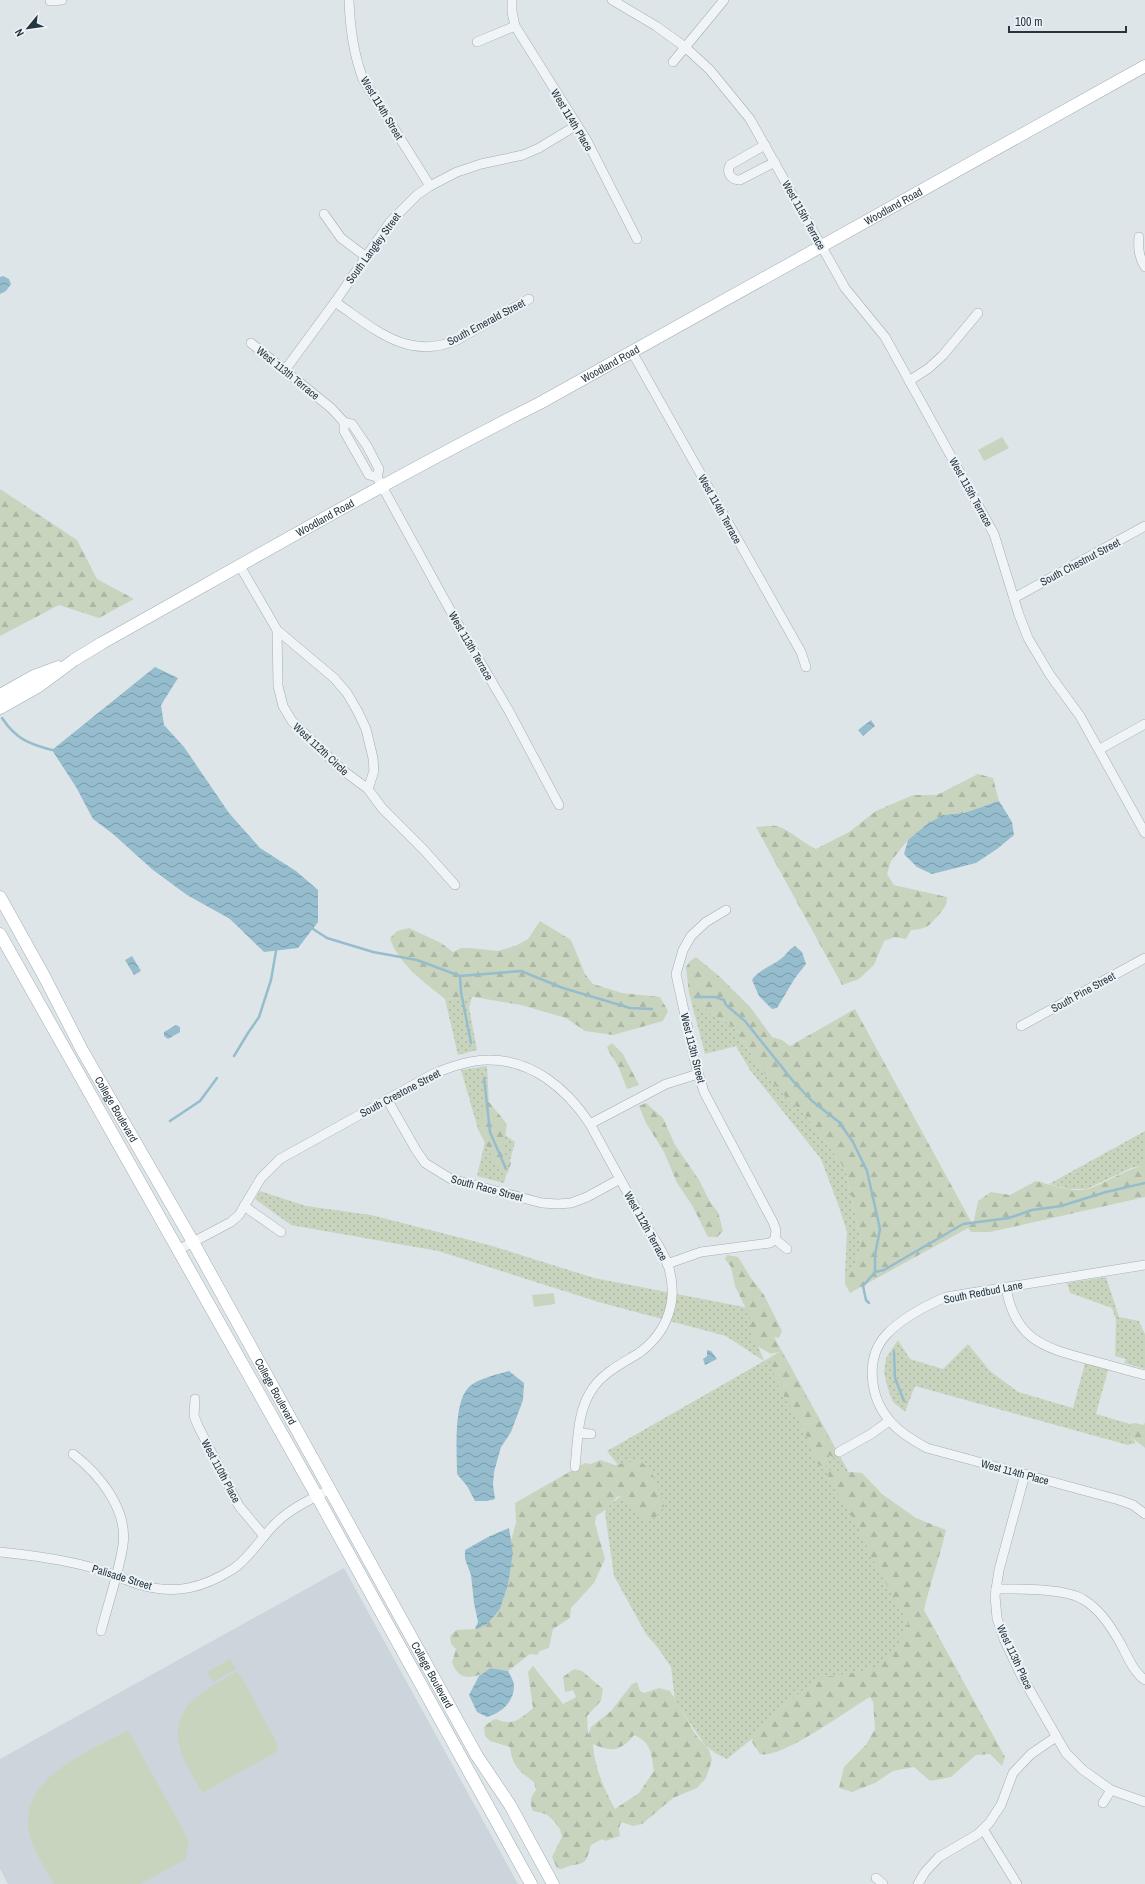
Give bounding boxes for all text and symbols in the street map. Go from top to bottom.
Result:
north arrow [8,8,48,48]
scale bar [1009,8,1126,34]
text: 100 m [1015,14,1042,30]
text: N [12,27,27,39]
street label: West 114th Street [358,74,407,143]
street label: West 114th Place [548,86,596,154]
street label: West 115th Terrace [779,178,829,252]
street label: Woodland Road [862,184,925,228]
street label: South Langley Street [343,209,404,286]
street label: South Emerald Street [445,295,528,348]
street label: Woodland Road [579,342,642,386]
street label: West 113th Terrace [254,343,322,403]
street label: West 115th Terrace [946,455,996,529]
street label: West 114th Terrace [695,472,745,546]
street label: Woodland Road [293,496,357,540]
street label: South Chestnut Street [1038,535,1123,589]
street label: West 113th Terrace [446,609,496,683]
street label: West 112th Circle [290,720,352,778]
street label: South Pine Street [1048,968,1118,1015]
street label: West 113th Street [678,1012,709,1085]
street label: South Crestone Street [357,1066,443,1120]
street label: College Boulevard [92,1074,141,1145]
street label: South Race Street [450,1172,525,1204]
street label: West 112th Terrace [621,1189,671,1263]
street label: South Redbud Lane [942,1277,1024,1307]
street label: College Boulevard [252,1356,300,1427]
street label: West 110th Place [198,1437,244,1505]
street label: West 114th Place [979,1456,1051,1488]
street label: Palisade Street [90,1561,154,1593]
street label: West 113th Place [994,1622,1036,1692]
street label: College Boulevard [408,1639,456,1711]

